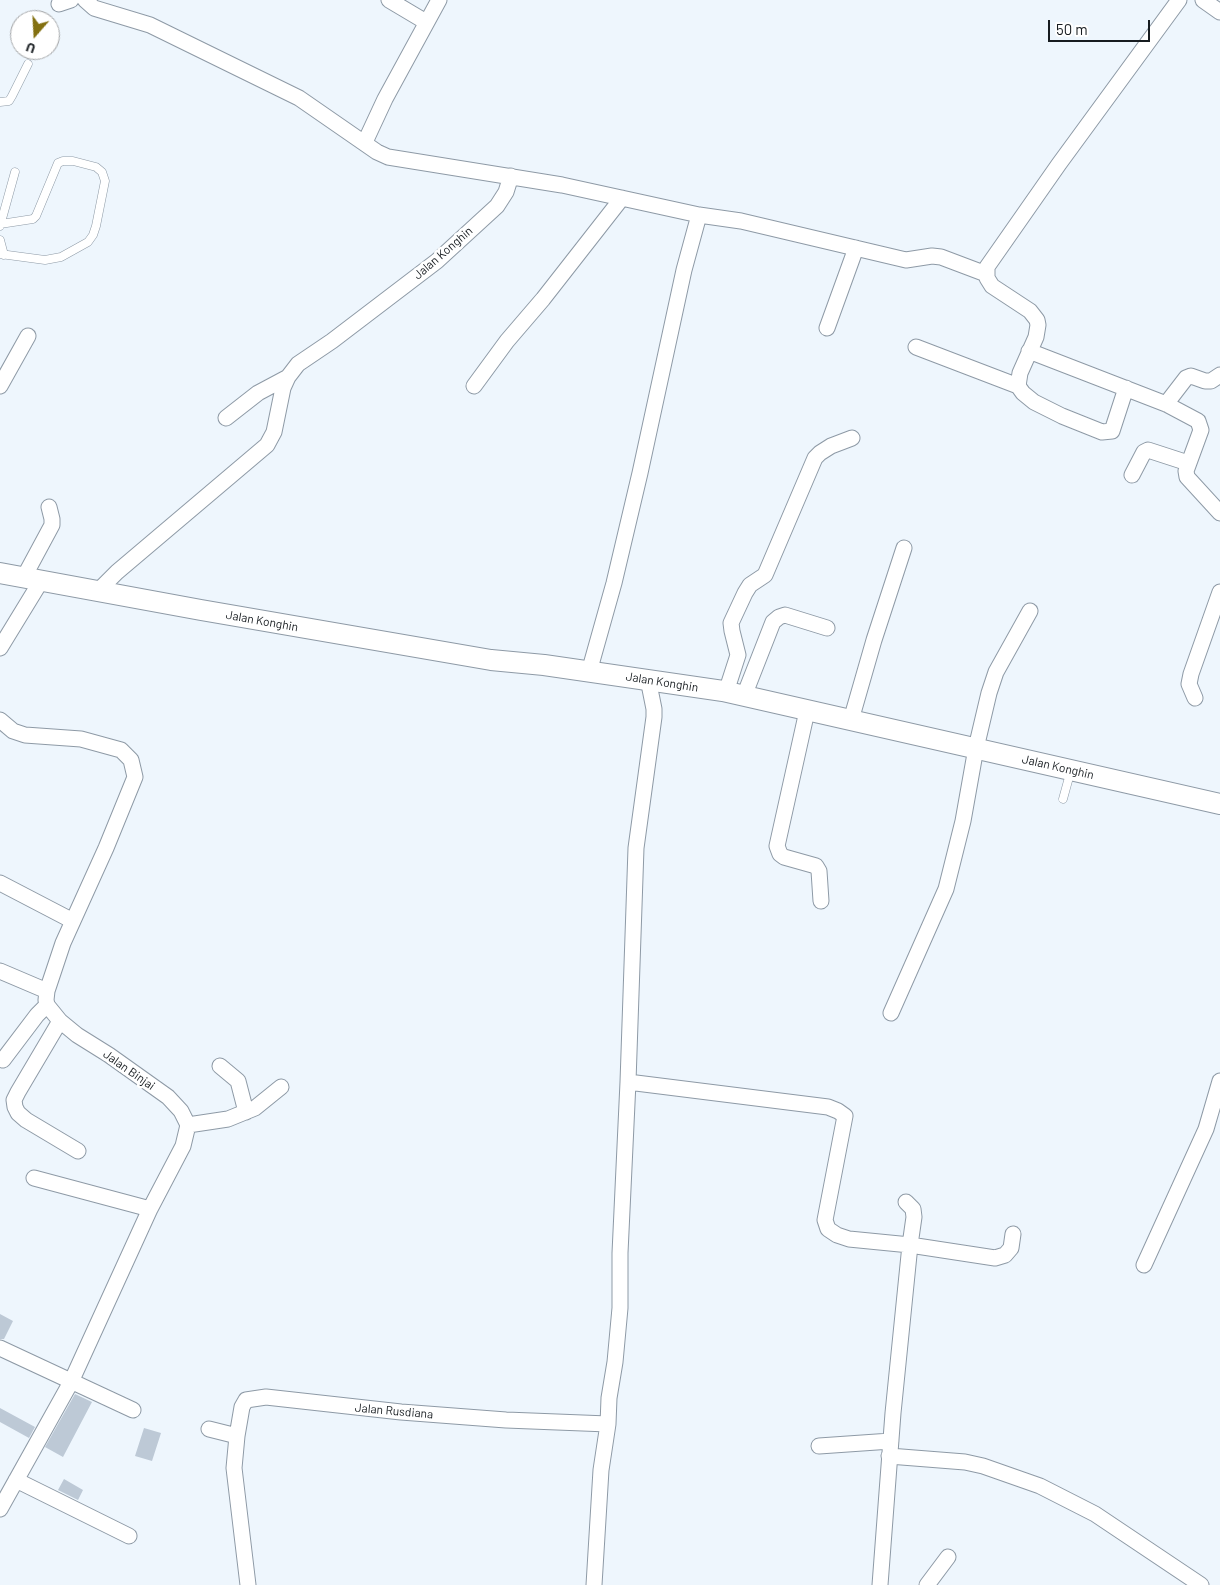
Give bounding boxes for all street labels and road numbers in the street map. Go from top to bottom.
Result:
street label: Jalan Konghin [411,223,475,283]
street label: Jalan Konghin [225,608,299,634]
street label: Jalan Konghin [625,669,699,695]
street label: Jalan Konghin [1021,752,1095,782]
street label: Jalan Binjai [100,1047,158,1093]
street label: Jalan Rusdiana [354,1400,434,1422]

